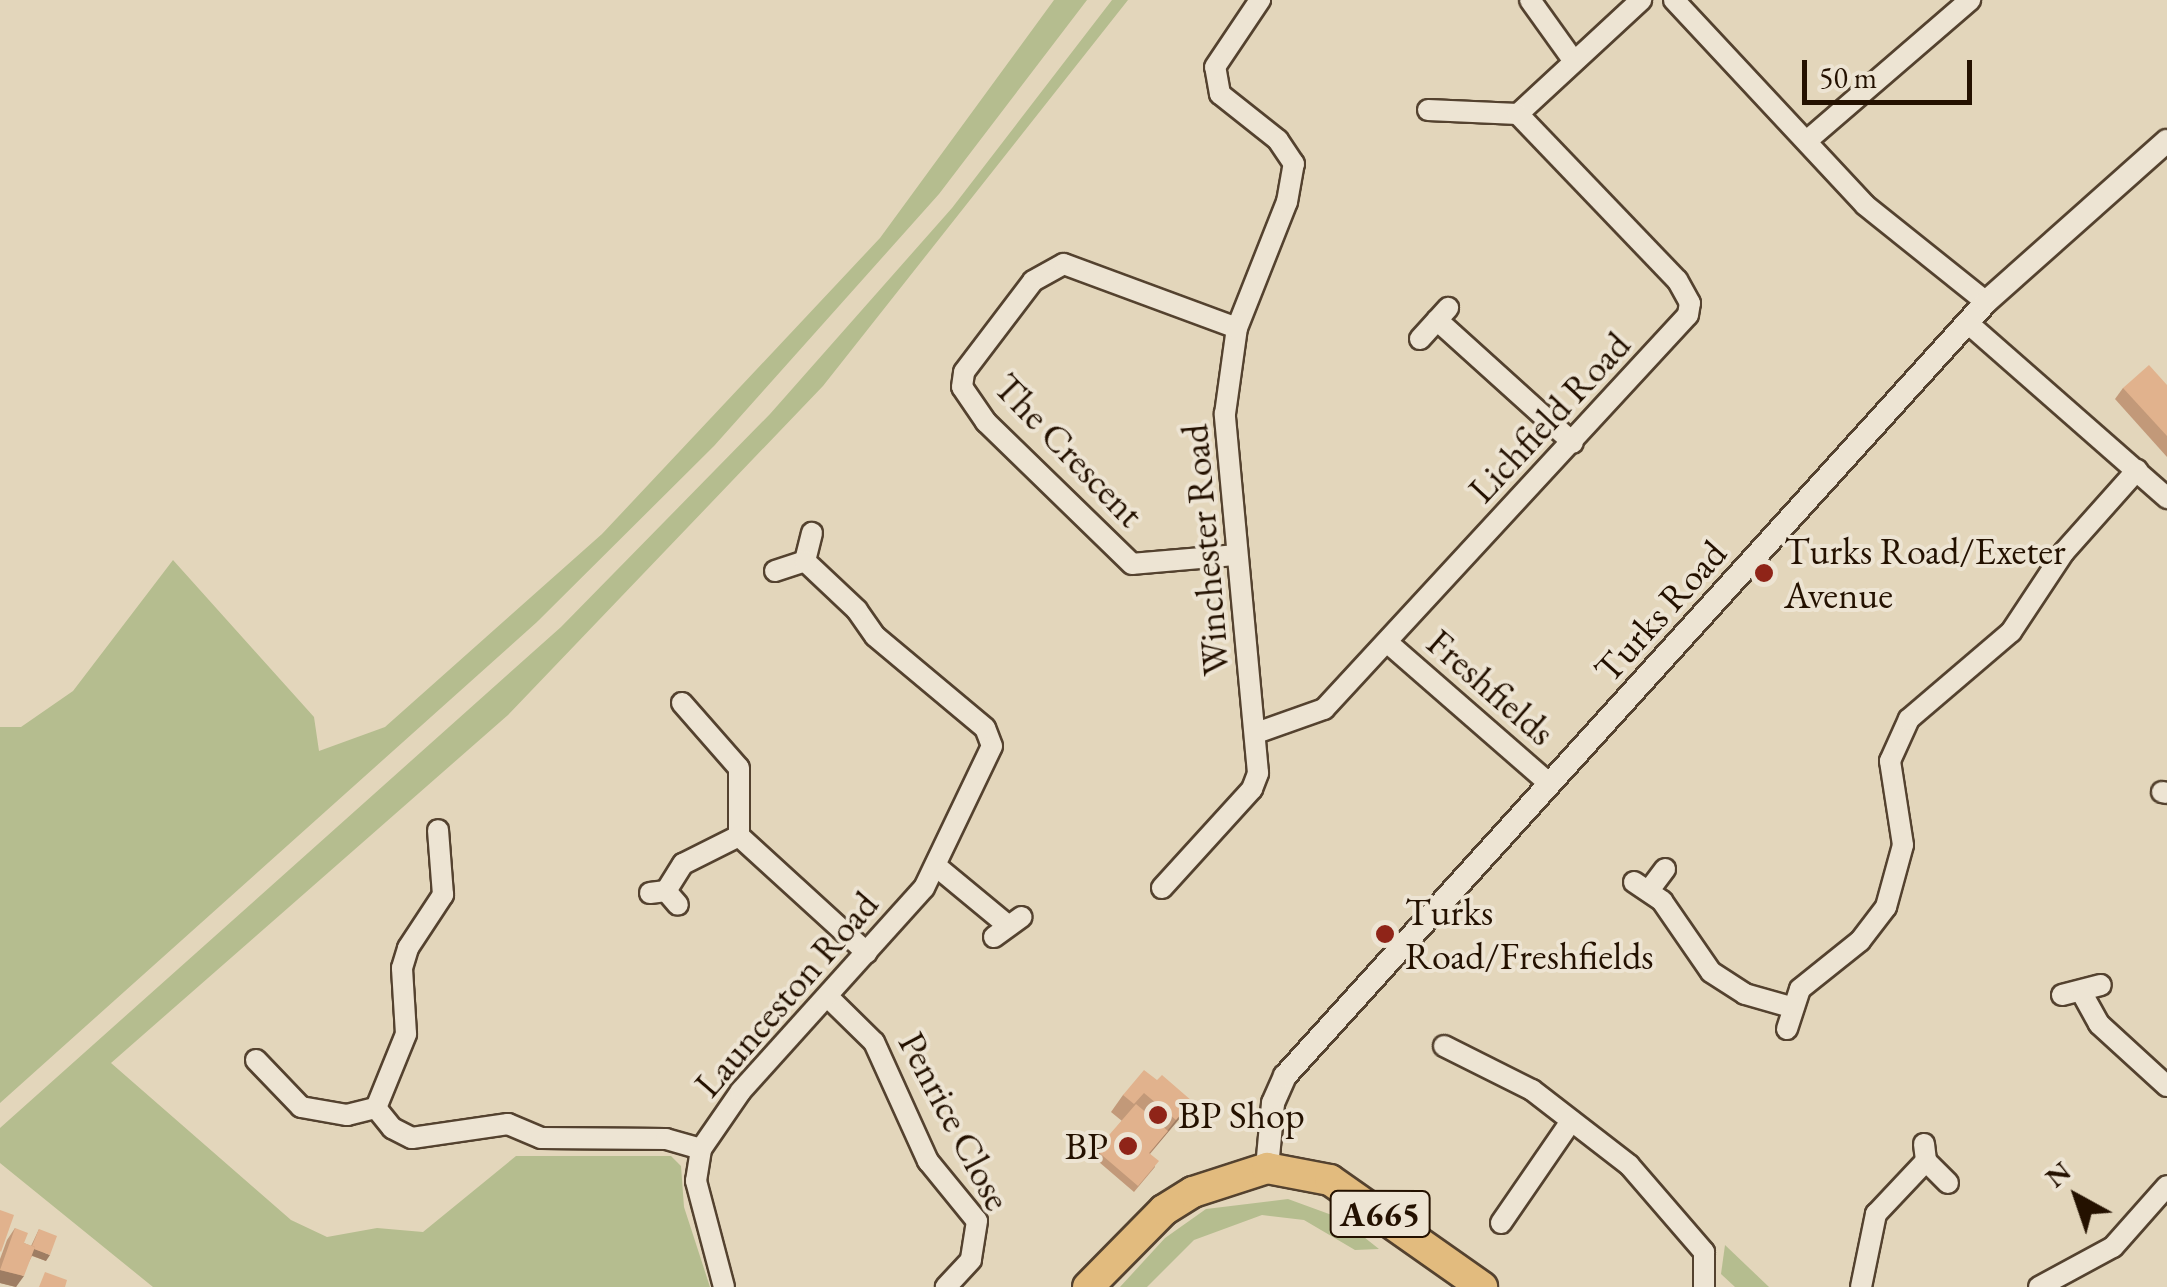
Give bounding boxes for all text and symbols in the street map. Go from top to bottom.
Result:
scale bar [1807,40,1977,102]
text: 50 m [1819,58,1877,97]
street label: Lichfield Road [1458,322,1640,512]
street label: The Crescent [985,364,1153,536]
street label: Winchester Road [1171,422,1239,678]
place label: Turks Road/Exeter Avenue [1784,528,2066,618]
street label: Turks Road [1584,531,1736,691]
marker: Turks Road/Exeter Avenue [1753,562,1775,584]
street label: Freshfields [1418,619,1564,755]
street label: Launceston Road [684,882,888,1106]
place label: Turks Road/Freshfields [1405,889,1654,978]
marker: Turks Road/Freshfields [1374,923,1396,945]
street label: Penrice Close [889,1024,1021,1218]
place label: BP Shop [1178,1092,1305,1138]
marker: BP Shop [1147,1104,1169,1126]
place label: BP [1065,1123,1108,1169]
marker: BP [1117,1135,1139,1157]
north arrow [2027,1147,2127,1247]
text: N [2037,1153,2078,1195]
road number: A665 [1328,1184,1432,1244]

